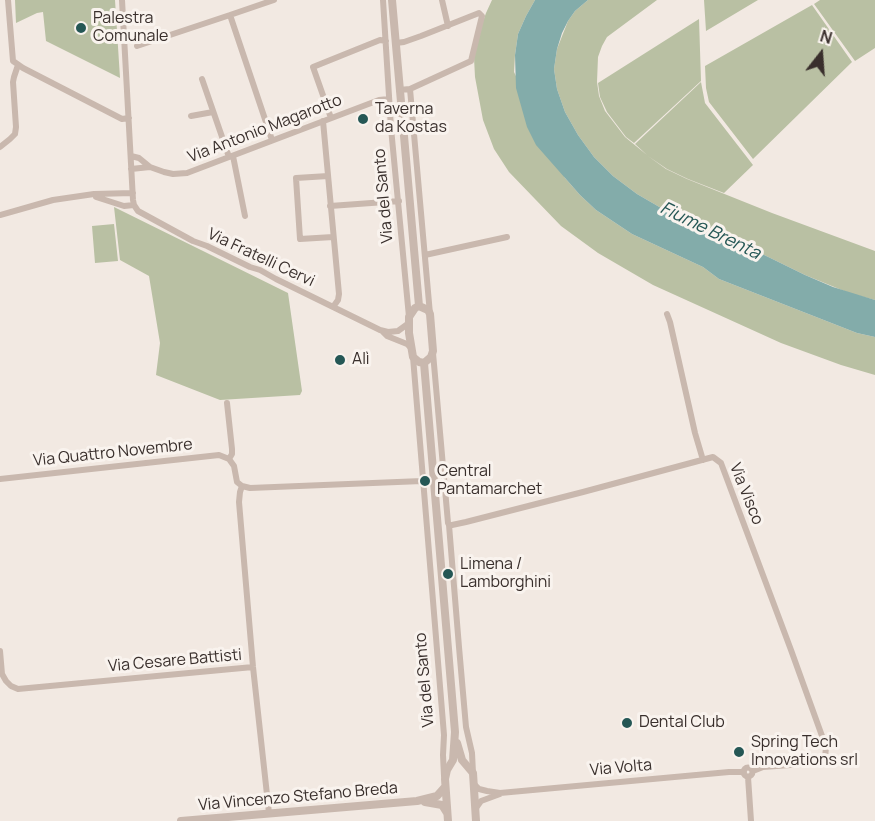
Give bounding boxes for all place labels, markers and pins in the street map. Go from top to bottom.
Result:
place label: Palestra Comunale [93,9,168,47]
marker: Palestra Comunale [74,21,88,35]
place label: Taverna da Kostas [375,100,447,138]
marker: Taverna da Kostas [356,112,370,126]
place label: Alì [352,350,370,370]
marker: Alì [333,353,347,367]
place label: Central Pantamarchet [437,462,542,500]
marker: Central Pantamarchet [418,474,432,488]
place label: Limena / Lamborghini [460,555,551,593]
marker: Limena / Lamborghini [441,567,455,581]
place label: Dental Club [639,713,725,733]
marker: Dental Club [620,716,634,730]
place label: Spring Tech Innovations srl [751,733,858,771]
marker: Spring Tech Innovations srl [732,745,746,759]

